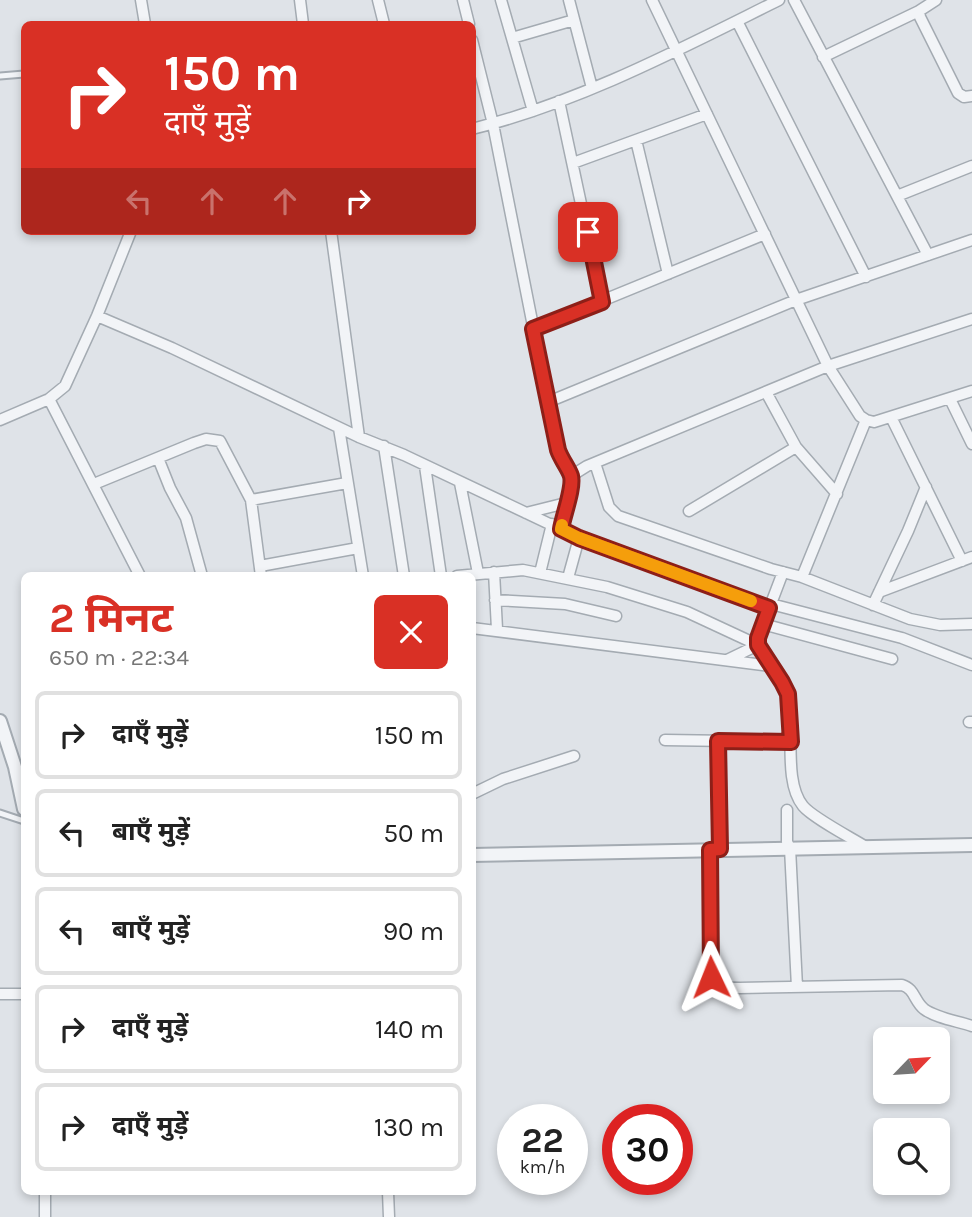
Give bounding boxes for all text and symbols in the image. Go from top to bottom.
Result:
text: 150 m [164,45,300,102]
icon: right [49,49,140,140]
text: दाएँ मुड़ें [164,104,251,141]
icon: left [120,182,158,220]
icon: ahead [193,182,231,220]
icon: ahead [266,182,304,220]
icon: right [339,182,377,220]
pin [558,202,618,262]
icon: arrive [569,213,607,251]
text: 2 मिनट [49,593,173,643]
button: close [374,595,448,669]
text: 650 m · 22:34 [49,644,189,671]
icon: right [53,716,91,754]
text: दाएँ मुड़ें [112,718,188,749]
text: 150 m [375,720,444,751]
icon: left [53,814,91,852]
text: बाएँ मुड़ें [112,816,190,847]
text: 50 m [383,818,444,849]
icon: left [53,912,91,950]
text: बाएँ मुड़ें [112,914,190,945]
text: 90 m [383,916,444,947]
position arrow [674,940,748,1014]
icon: right [53,1010,91,1048]
text: दाएँ मुड़ें [112,1012,188,1043]
text: 140 m [375,1014,444,1045]
north arrow [873,1027,950,1104]
map controls [873,1027,950,1195]
speed limit sign: 30 [602,1104,693,1195]
icon: right [53,1108,91,1146]
text: दाएँ मुड़ें [112,1110,188,1141]
text: 130 m [374,1112,444,1143]
button: search [873,1118,950,1195]
text: 22 [521,1120,564,1161]
text: km/h [520,1156,565,1178]

